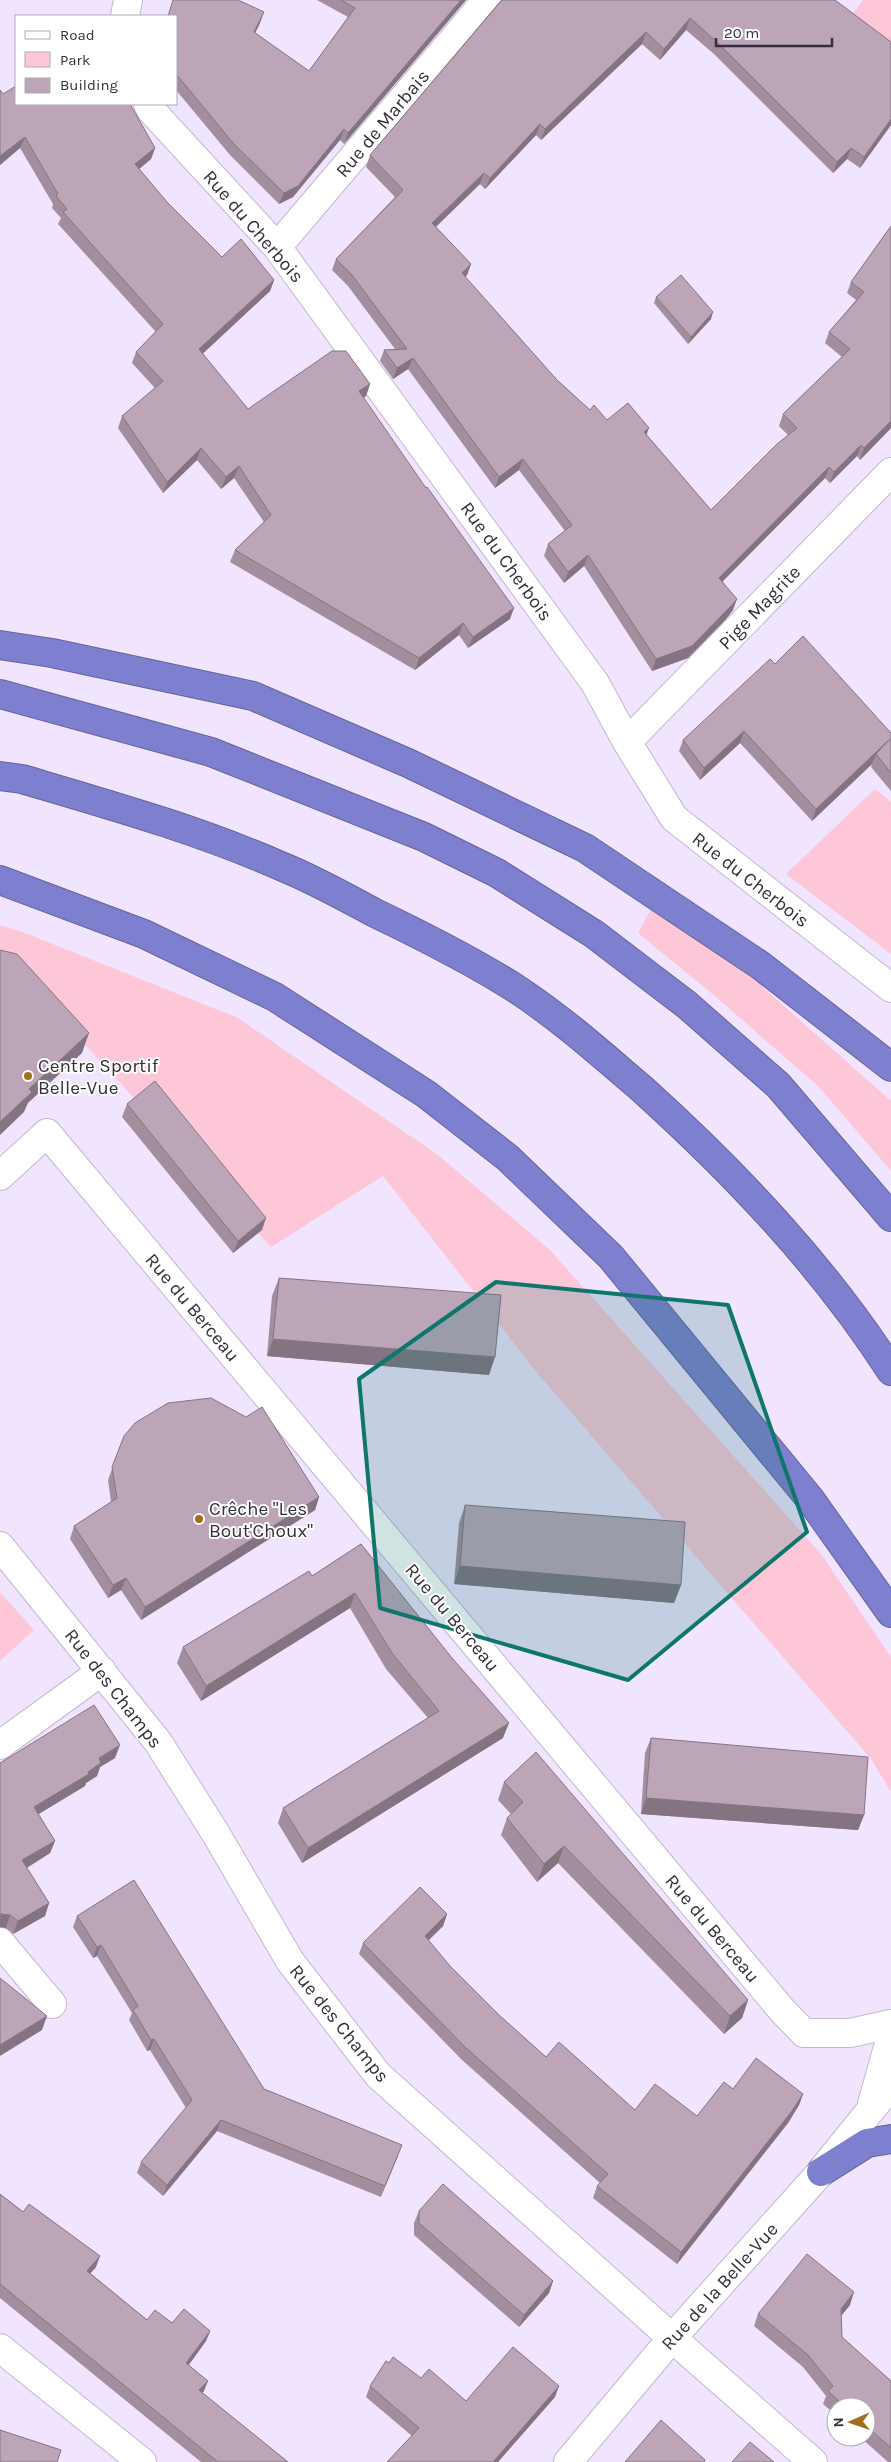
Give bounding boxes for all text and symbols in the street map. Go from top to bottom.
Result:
legend [15,15,178,105]
scale bar [716,15,832,47]
text: 20 m [724,24,759,42]
text: Road [60,26,95,44]
text: Park [60,51,90,69]
street label: Rue de Marbais [331,65,434,182]
text: Building [60,76,118,94]
street label: Rue du Cherbois [198,166,308,287]
street label: Rue du Cherbois [456,498,557,625]
street label: Pige Magrite [714,561,805,654]
street label: Rue du Cherbois [688,827,813,932]
place label: Centre Sportif Belle-Vue [38,1055,159,1099]
marker: Centre Sportif Belle-Vue [22,1070,34,1082]
street label: Rue du Berceau [141,1249,244,1366]
place label: Crêche "Les Bout'Choux" [209,1498,313,1542]
marker: Crêche "Les Bout'Choux" [193,1513,205,1525]
street label: Rue du Berceau [401,1559,504,1676]
street label: Rue des Champs [60,1625,167,1753]
street label: Rue du Berceau [661,1870,764,1987]
street label: Rue des Champs [285,1960,394,2087]
street label: Rue de la Belle-Vue [657,2218,783,2355]
north arrow [826,2397,876,2447]
text: N [830,2417,847,2428]

